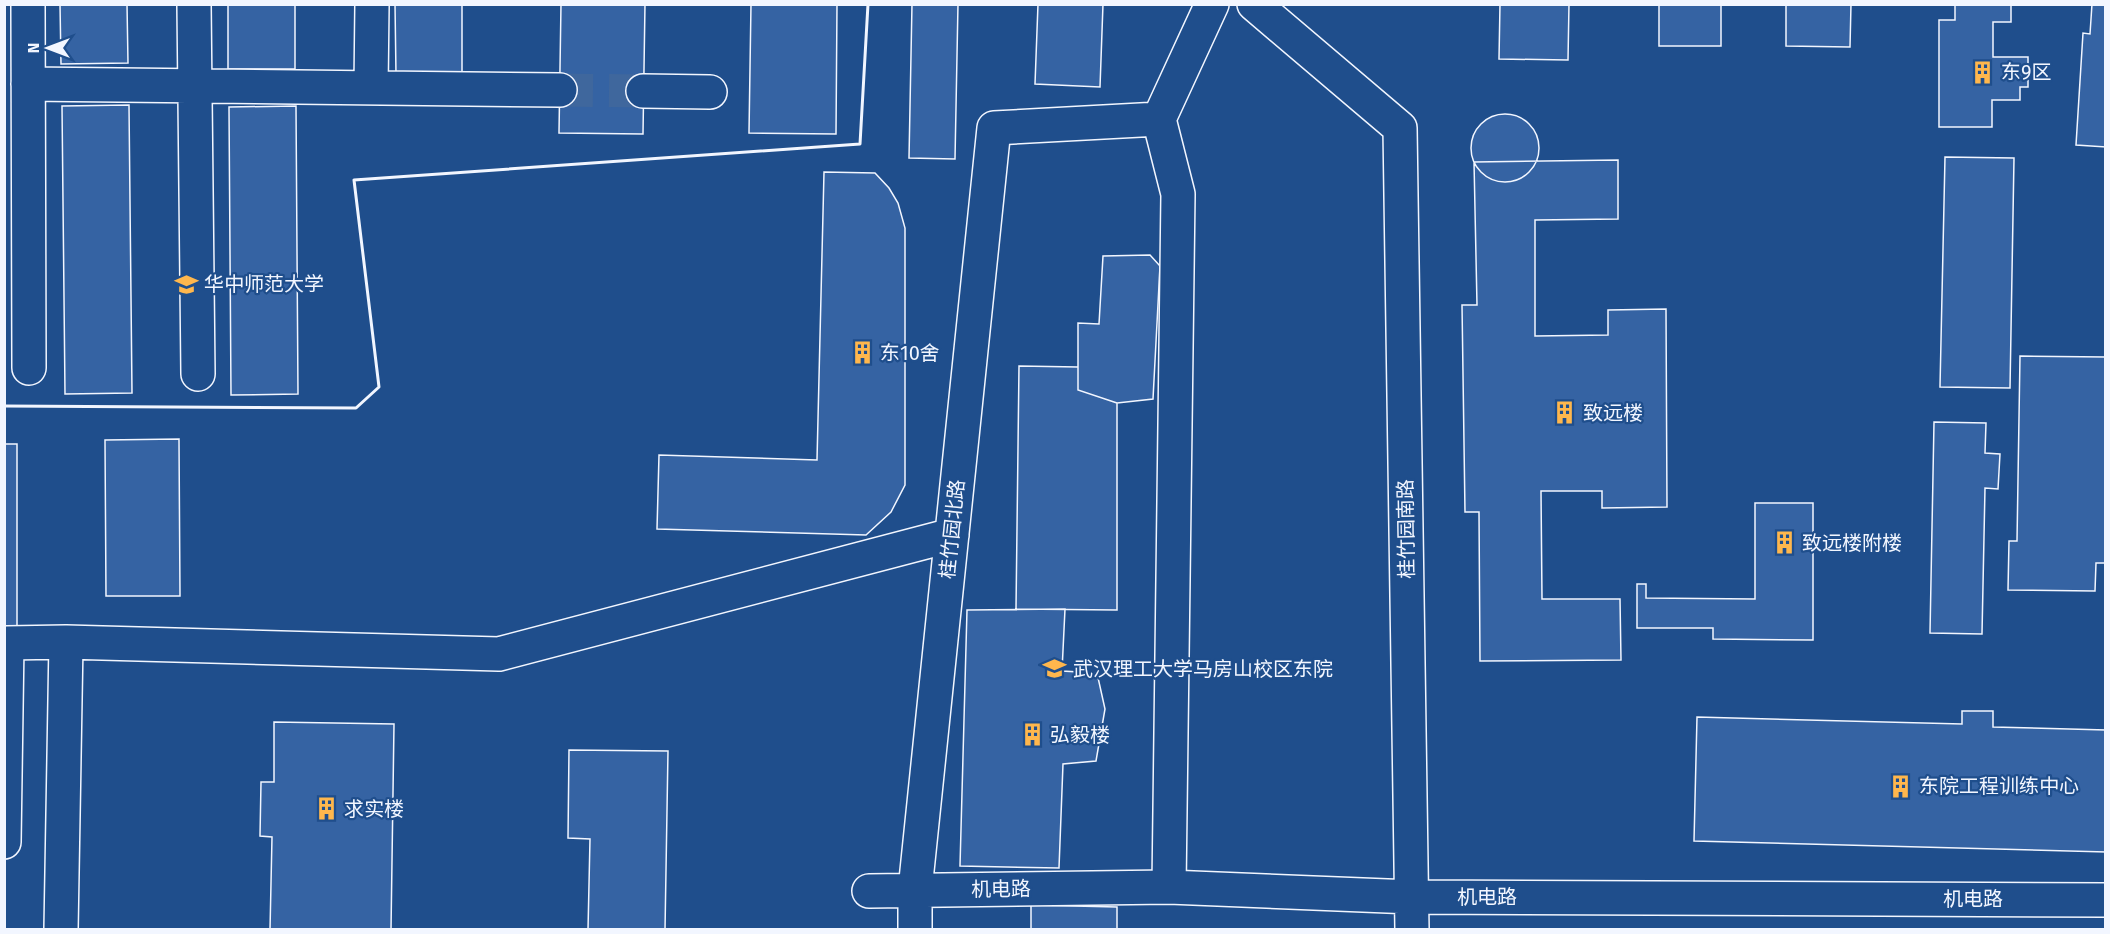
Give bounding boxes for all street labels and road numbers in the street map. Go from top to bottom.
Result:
street label: 桂竹园北路 [935,478,969,580]
street label: 桂竹园南路 [1393,479,1419,579]
street label: 机电路 [971,876,1031,902]
street label: 机电路 [1457,885,1517,909]
street label: 机电路 [1943,887,2003,911]

